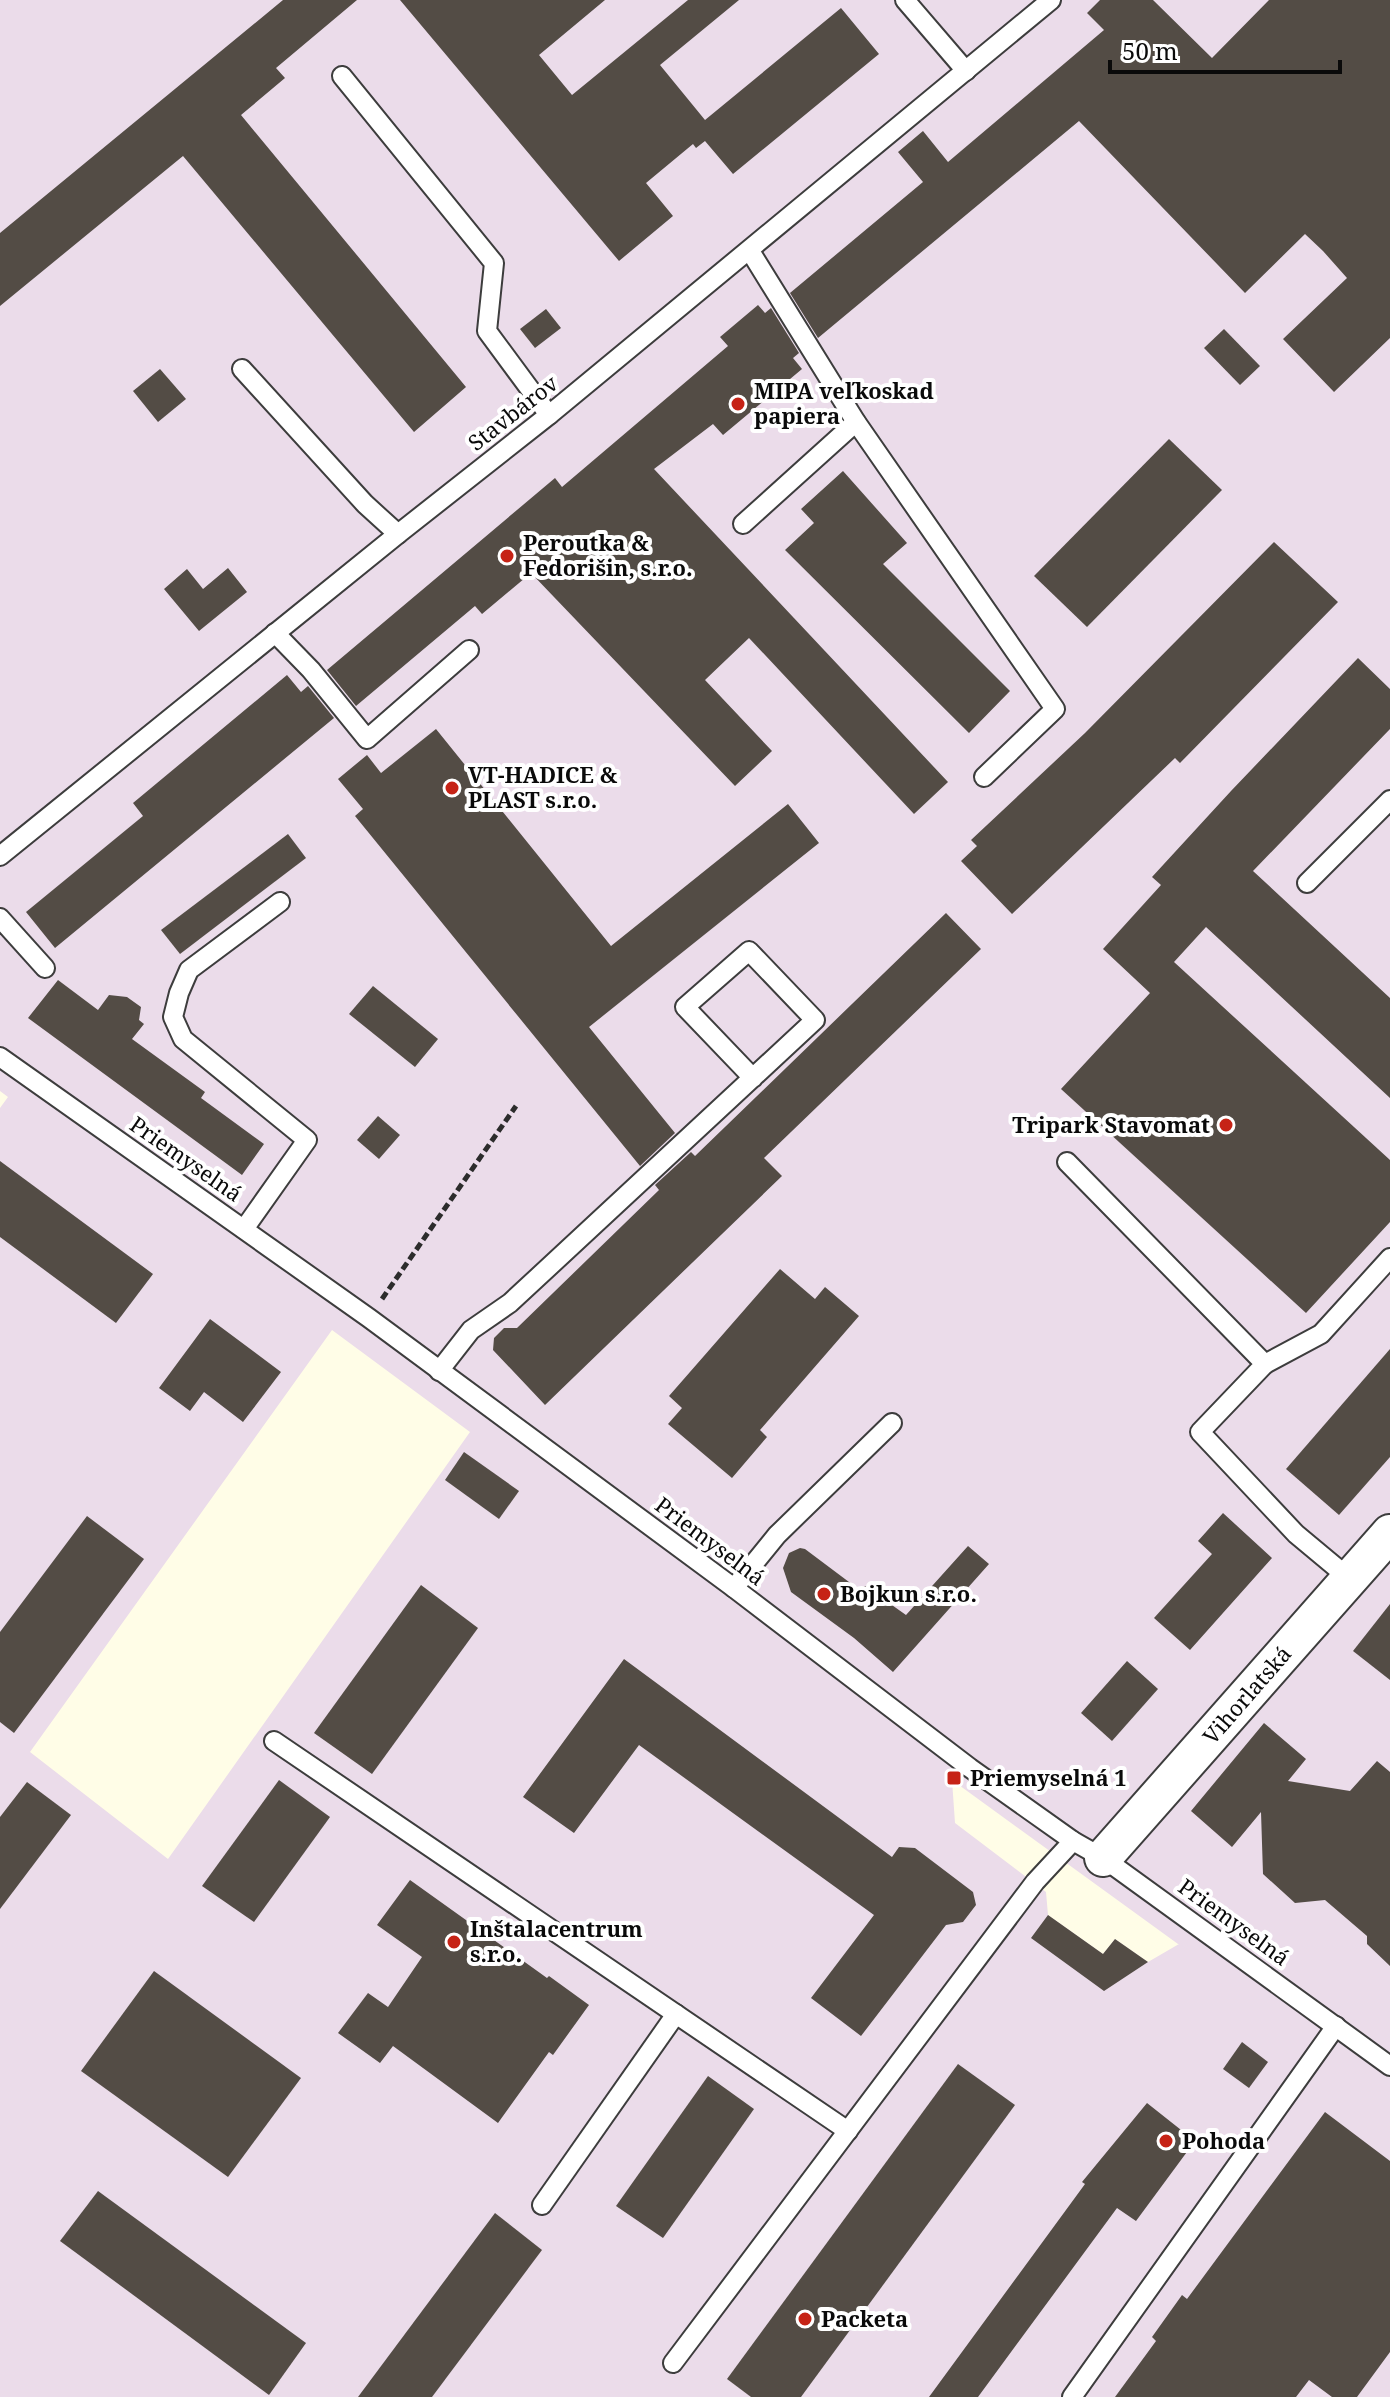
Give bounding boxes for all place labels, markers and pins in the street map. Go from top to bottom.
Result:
place label: MIPA veľkoskad papiera [754,375,934,430]
marker: MIPA veľkoskad papiera [729,395,747,413]
place label: Peroutka & Fedorišin, s.r.o. [523,527,692,582]
marker: Peroutka & Fedorišin, s.r.o. [498,547,516,565]
place label: VT-HADICE & PLAST s.r.o. [468,759,618,814]
marker: VT-HADICE & PLAST s.r.o. [443,779,461,797]
place label: Tripark Stavomat [1012,1109,1210,1139]
marker: Tripark Stavomat [1217,1116,1235,1134]
place label: Bojkun s.r.o. [840,1578,977,1608]
marker: Bojkun s.r.o. [815,1585,833,1603]
place label: Priemyselná 1 [970,1762,1127,1792]
marker: Priemyselná 1 [945,1769,963,1787]
place label: Inštalacentrum s.r.o. [470,1913,643,1968]
marker: Inštalacentrum s.r.o. [445,1933,463,1951]
place label: Pohoda [1182,2125,1265,2155]
marker: Pohoda [1157,2132,1175,2150]
place label: Packeta [821,2303,908,2333]
marker: Packeta [796,2310,814,2328]

